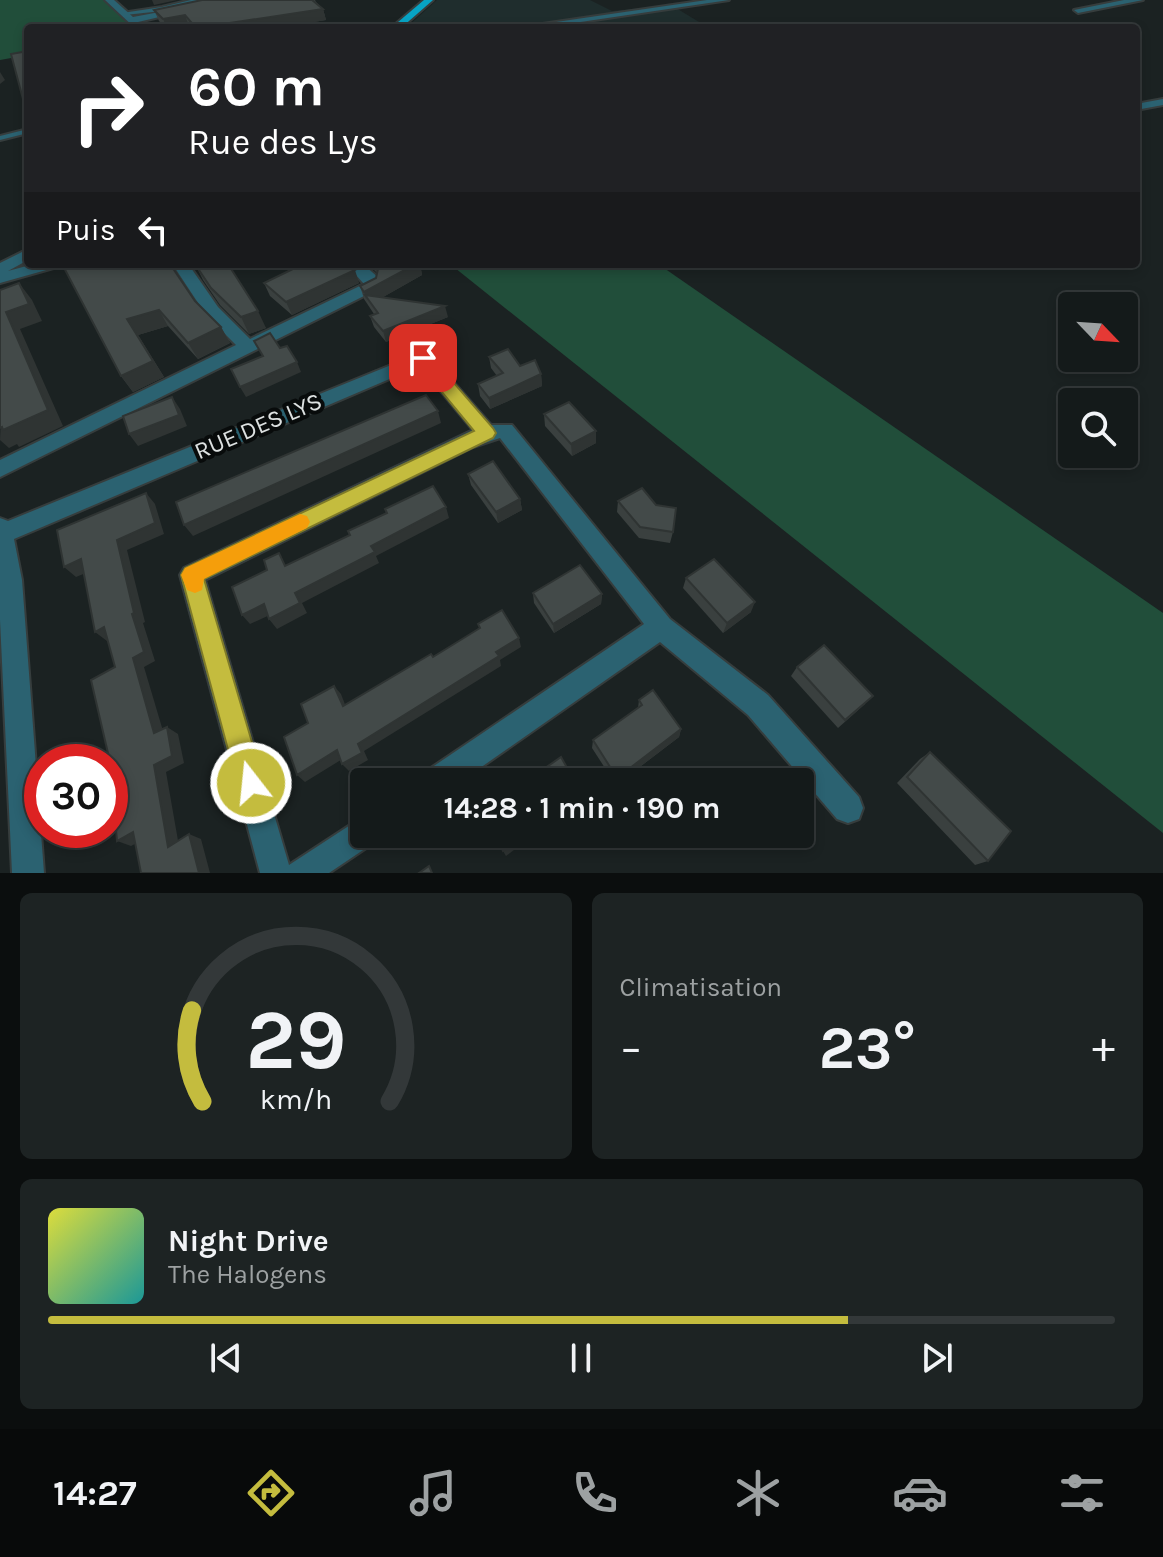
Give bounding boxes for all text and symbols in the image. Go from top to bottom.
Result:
text: 60 m [188,54,325,119]
icon: right [56,56,160,160]
text: Rue des Lys [188,121,378,163]
icon: left [131,208,175,252]
text: Puis [56,212,115,248]
north arrow [1058,292,1138,372]
map controls [1058,292,1138,468]
pin [389,324,457,392]
icon: arrive [401,336,445,380]
street label: RUE DES LYS [190,387,326,465]
button: search [1058,388,1138,468]
position arrow [209,741,293,825]
speed limit sign: 30 [24,744,128,848]
text: 14:28 · 1 min · 190 m [444,790,720,826]
text: Climatisation [620,972,782,1003]
text: 29 [245,992,346,1089]
text: 23° [819,1013,916,1083]
text: − [620,1022,643,1073]
text: + [1092,1022,1115,1073]
text: km/h [260,1083,332,1116]
text: Night Drive [168,1223,329,1259]
text: The Halogens [168,1259,327,1290]
icon: previous [204,1336,248,1380]
icon: pause [559,1336,603,1380]
icon: next [915,1336,959,1380]
icon: directions [243,1465,299,1521]
icon: music [405,1465,461,1521]
icon: phone [567,1465,623,1521]
icon: climate [730,1465,786,1521]
icon: car [892,1465,948,1521]
icon: filters [1054,1465,1110,1521]
text: 14:27 [53,1472,137,1514]

